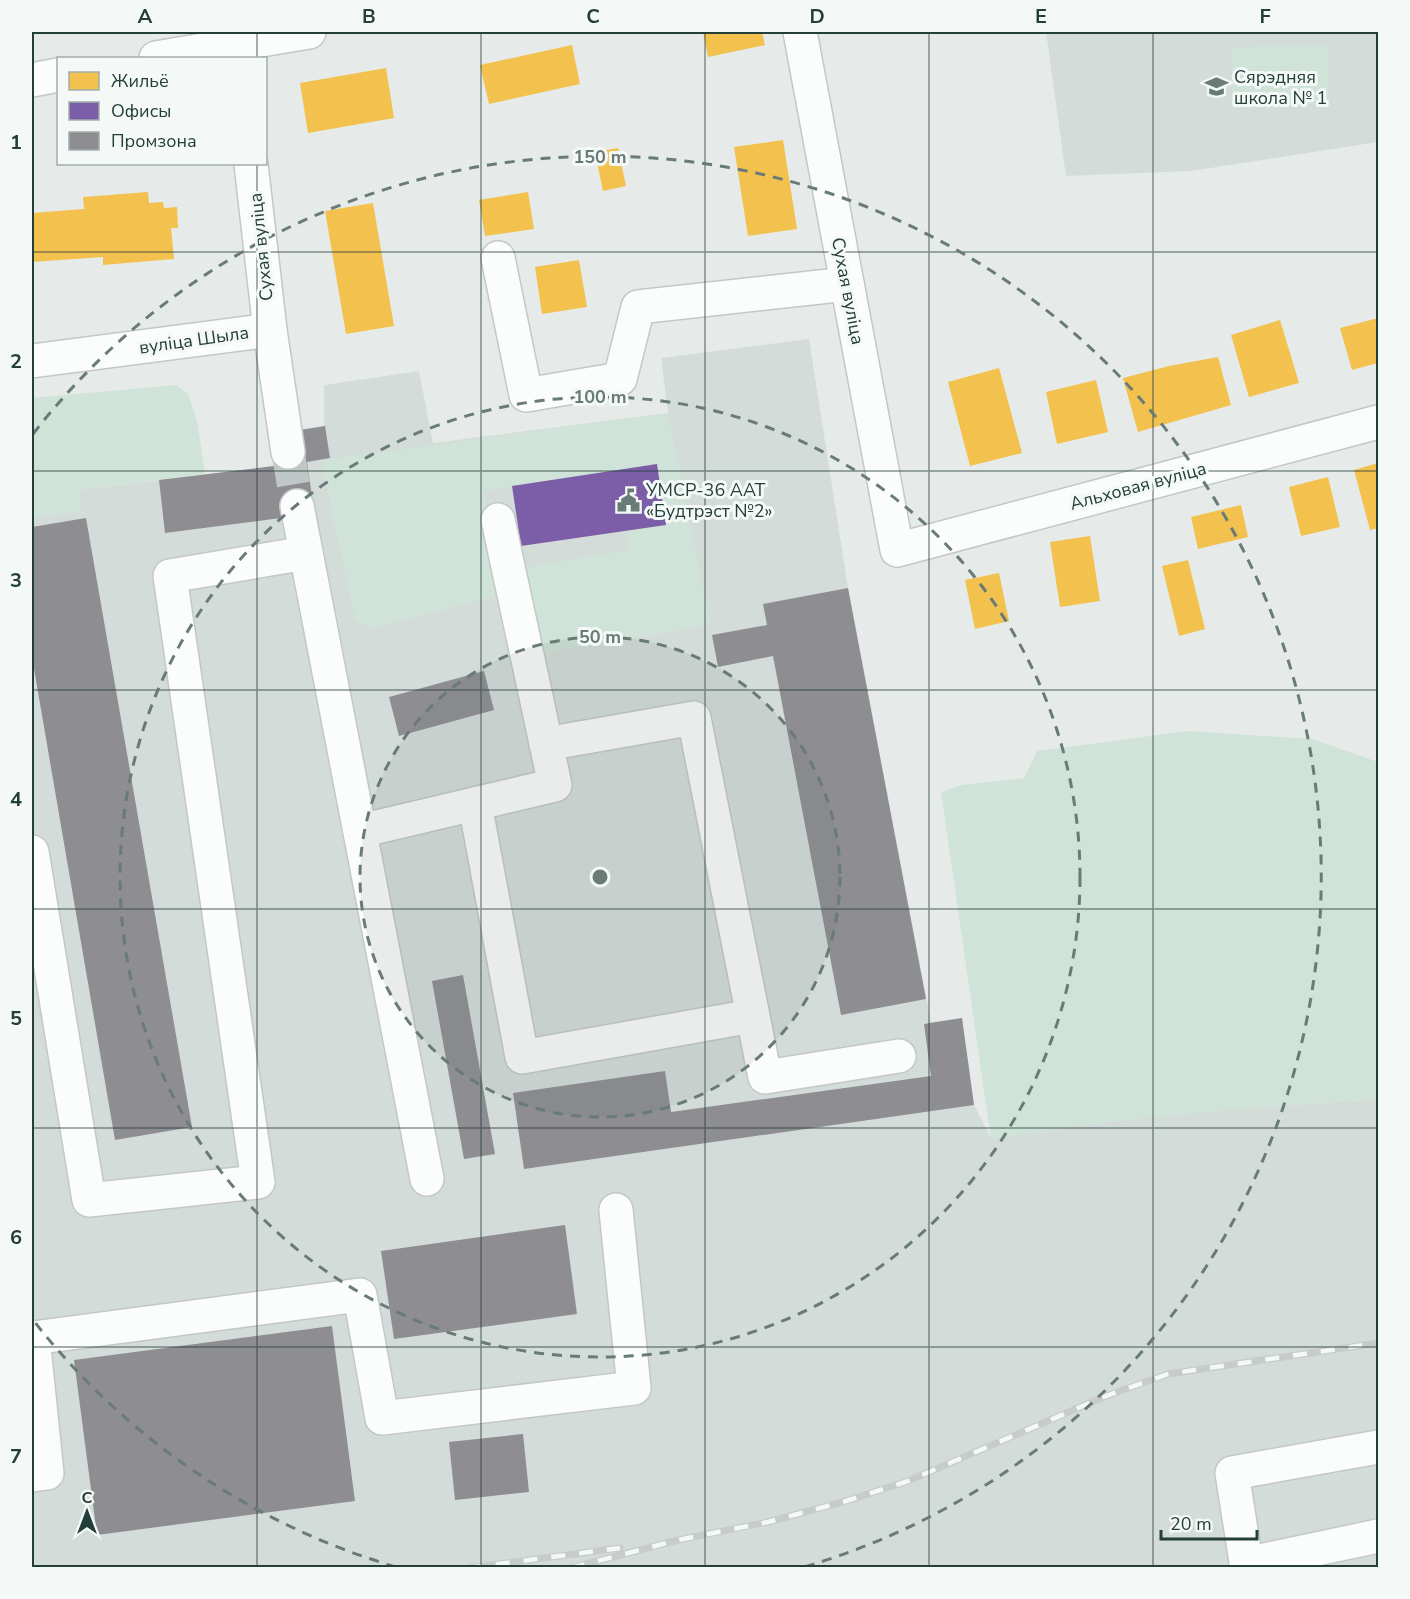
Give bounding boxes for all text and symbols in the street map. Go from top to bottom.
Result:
text: A [138,3,153,30]
text: B [362,3,376,30]
text: C [586,3,600,30]
text: D [809,3,825,30]
text: E [1035,3,1047,30]
text: F [1259,3,1271,30]
legend [57,57,267,165]
place label: Сярэдняя школа № 1 [1234,65,1327,110]
text: Жильё [111,69,169,93]
school or university icon: Сярэдняя школа № 1 [1203,74,1229,100]
text: Офисы [111,99,171,123]
text: 1 [10,129,22,156]
text: Промзона [111,129,197,153]
text: 150 m [573,145,627,169]
street label: Сухая вуліца [243,192,279,302]
street label: Сухая вуліца [826,235,870,347]
street label: вуліца Шыла [138,320,250,360]
text: 2 [10,348,22,375]
text: 100 m [573,385,627,409]
street label: Альховая вуліца [1067,456,1209,516]
place label: УМСР-36 ААТ «Будтрэст №2» [645,478,772,523]
public building icon: УМСР-36 ААТ «Будтрэст №2» [615,487,641,513]
text: 3 [10,567,22,594]
text: 50 m [579,625,621,649]
text: 4 [10,786,22,813]
centre of rings [590,867,610,887]
text: 5 [10,1005,22,1032]
text: 6 [10,1224,22,1251]
text: 7 [10,1443,22,1470]
north arrow [57,1482,117,1542]
text: С [82,1487,93,1509]
scale bar [1161,1503,1257,1541]
text: 20 m [1170,1512,1212,1536]

